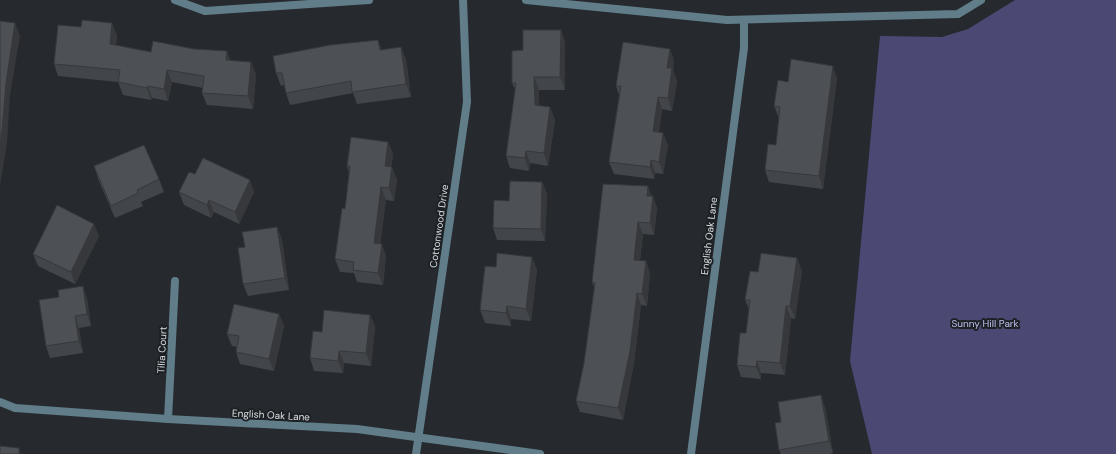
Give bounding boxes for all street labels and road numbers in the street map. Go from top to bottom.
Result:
street label: Cottonwood Drive [427,183,451,269]
street label: English Oak Lane [698,196,720,276]
street label: Tilia Court [154,326,170,374]
street label: English Oak Lane [232,406,311,424]

